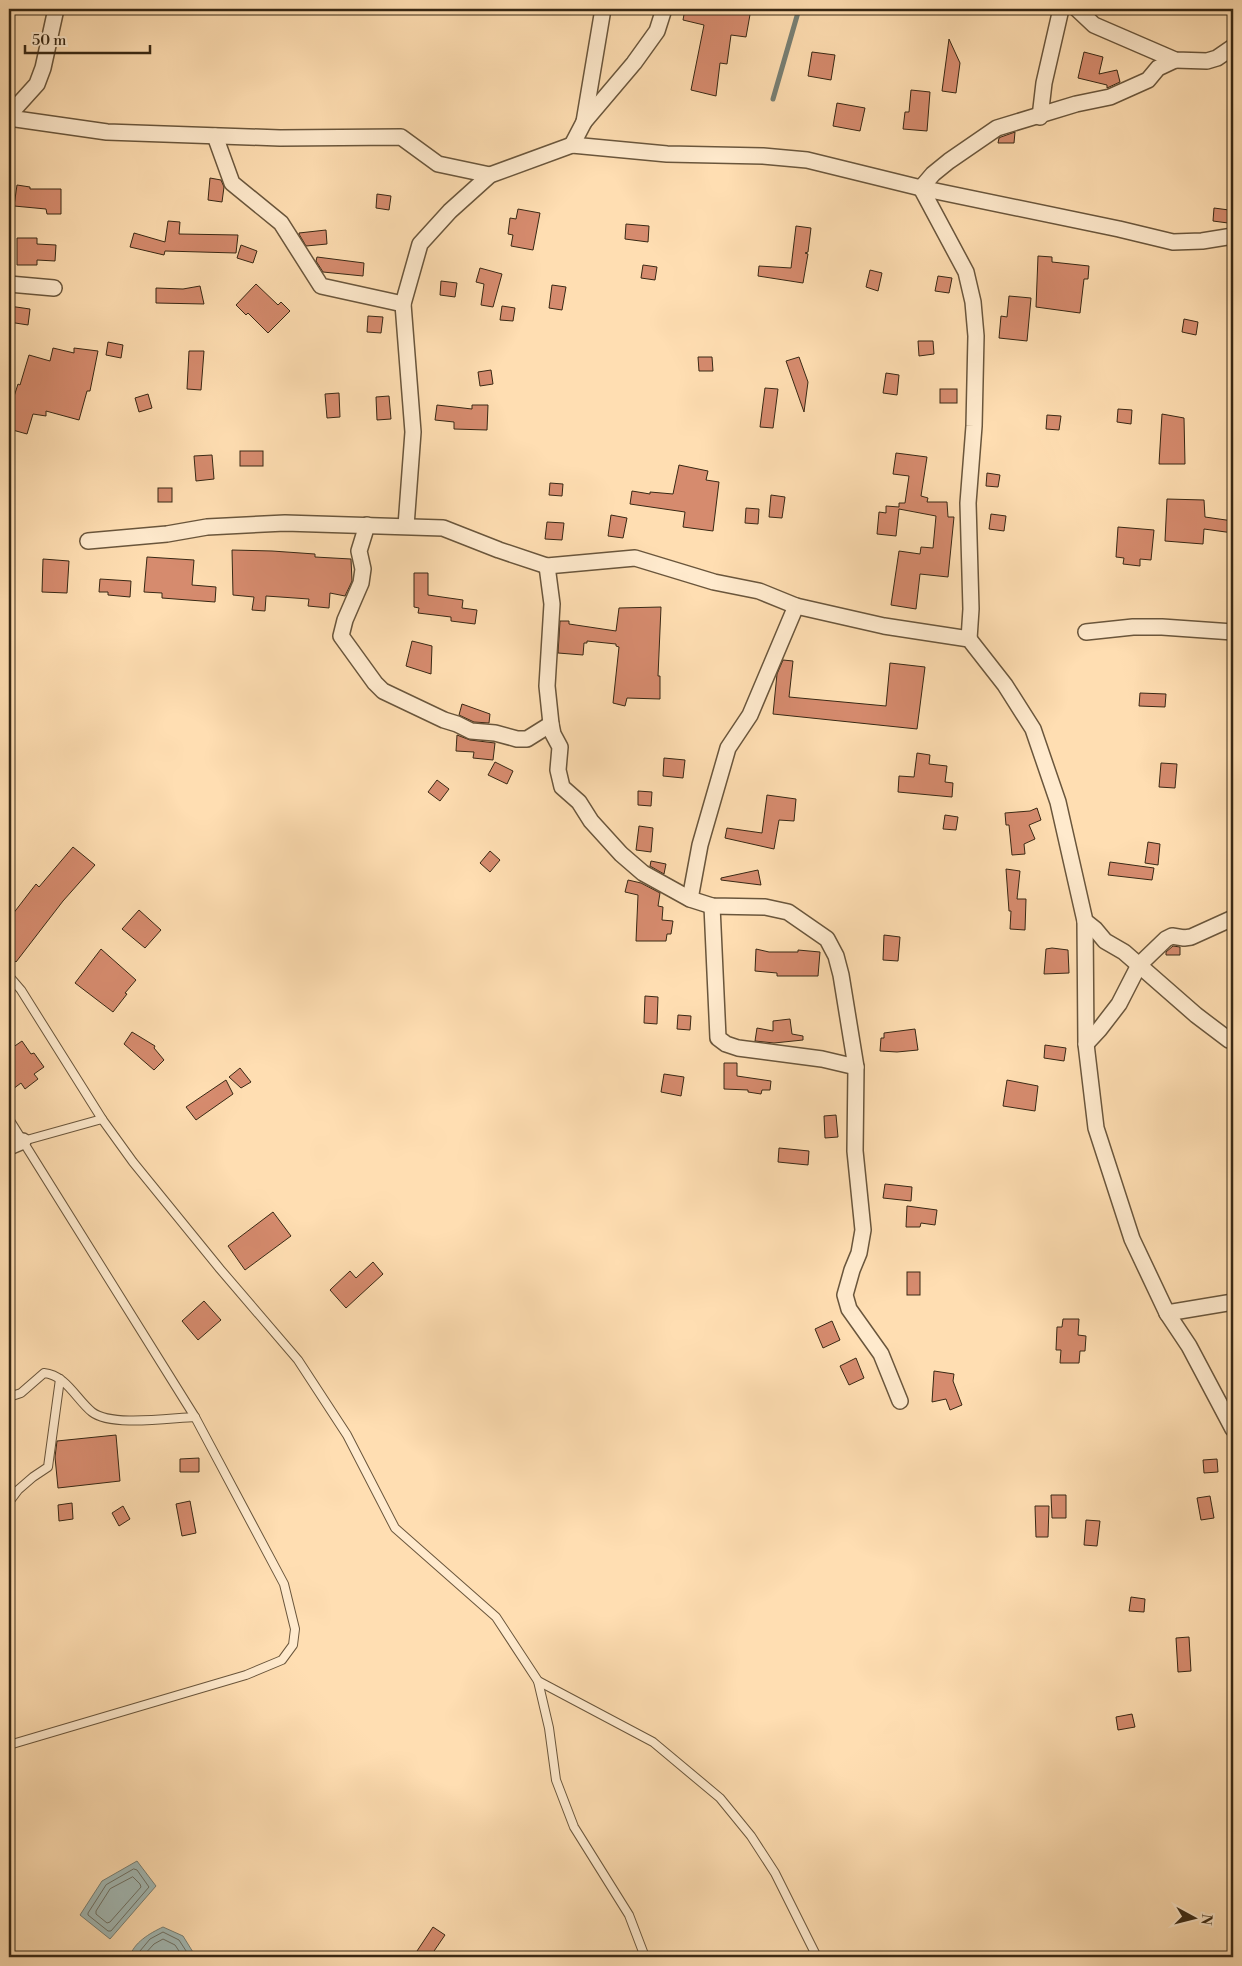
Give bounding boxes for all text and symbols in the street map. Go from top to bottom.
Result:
scale bar [25,22,150,54]
text: 50 m [32,31,66,50]
north arrow [1170,1894,1220,1944]
text: N [1196,1913,1216,1926]

